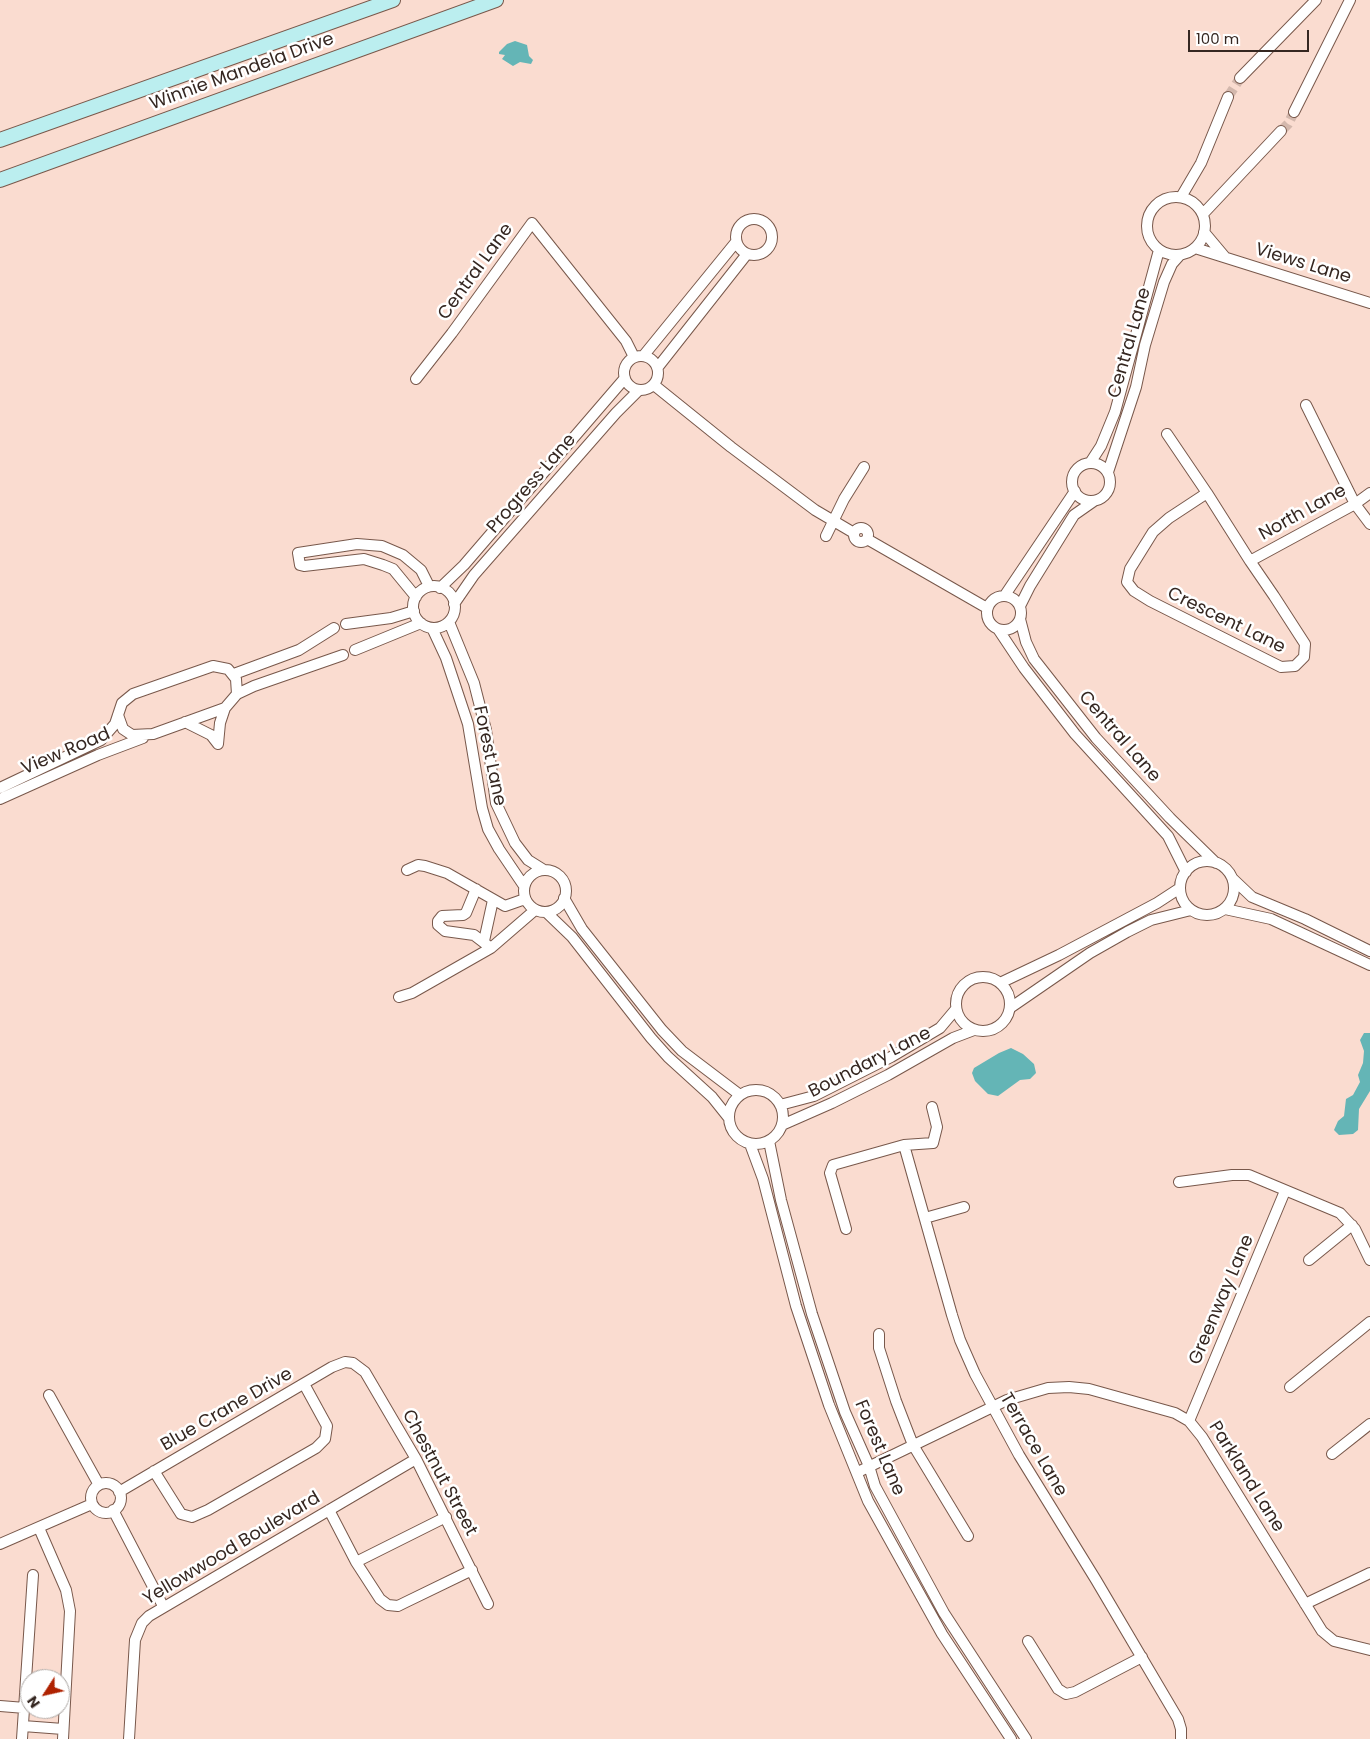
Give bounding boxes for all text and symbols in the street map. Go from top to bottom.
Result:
scale bar [1190,20,1311,52]
text: 100 m [1196,28,1239,49]
street label: Winnie Mandela Drive [147,29,337,115]
street label: Central Lane [434,220,518,324]
street label: Views Lane [1252,239,1354,289]
street label: Central Lane [1104,285,1156,401]
street label: Progress Lane [483,430,581,538]
street label: North Lane [1256,480,1350,546]
street label: Crescent Lane [1163,583,1289,659]
street label: Central Lane [1073,687,1165,787]
street label: Forest Lane [468,704,510,808]
street label: View Road [18,724,114,780]
street label: Boundary Lane [805,1023,935,1103]
street label: Greenway Lane [1185,1232,1259,1368]
street label: Blue Crane Drive [157,1364,297,1456]
street label: Terrace Lane [995,1389,1071,1501]
street label: Forest Lane [849,1397,909,1499]
street label: Chestnut Street [397,1406,481,1540]
street label: Parkland Lane [1203,1418,1289,1536]
street label: Yellowwood Boulevard [140,1488,324,1610]
north arrow [20,1669,70,1719]
text: N [22,1692,45,1712]

